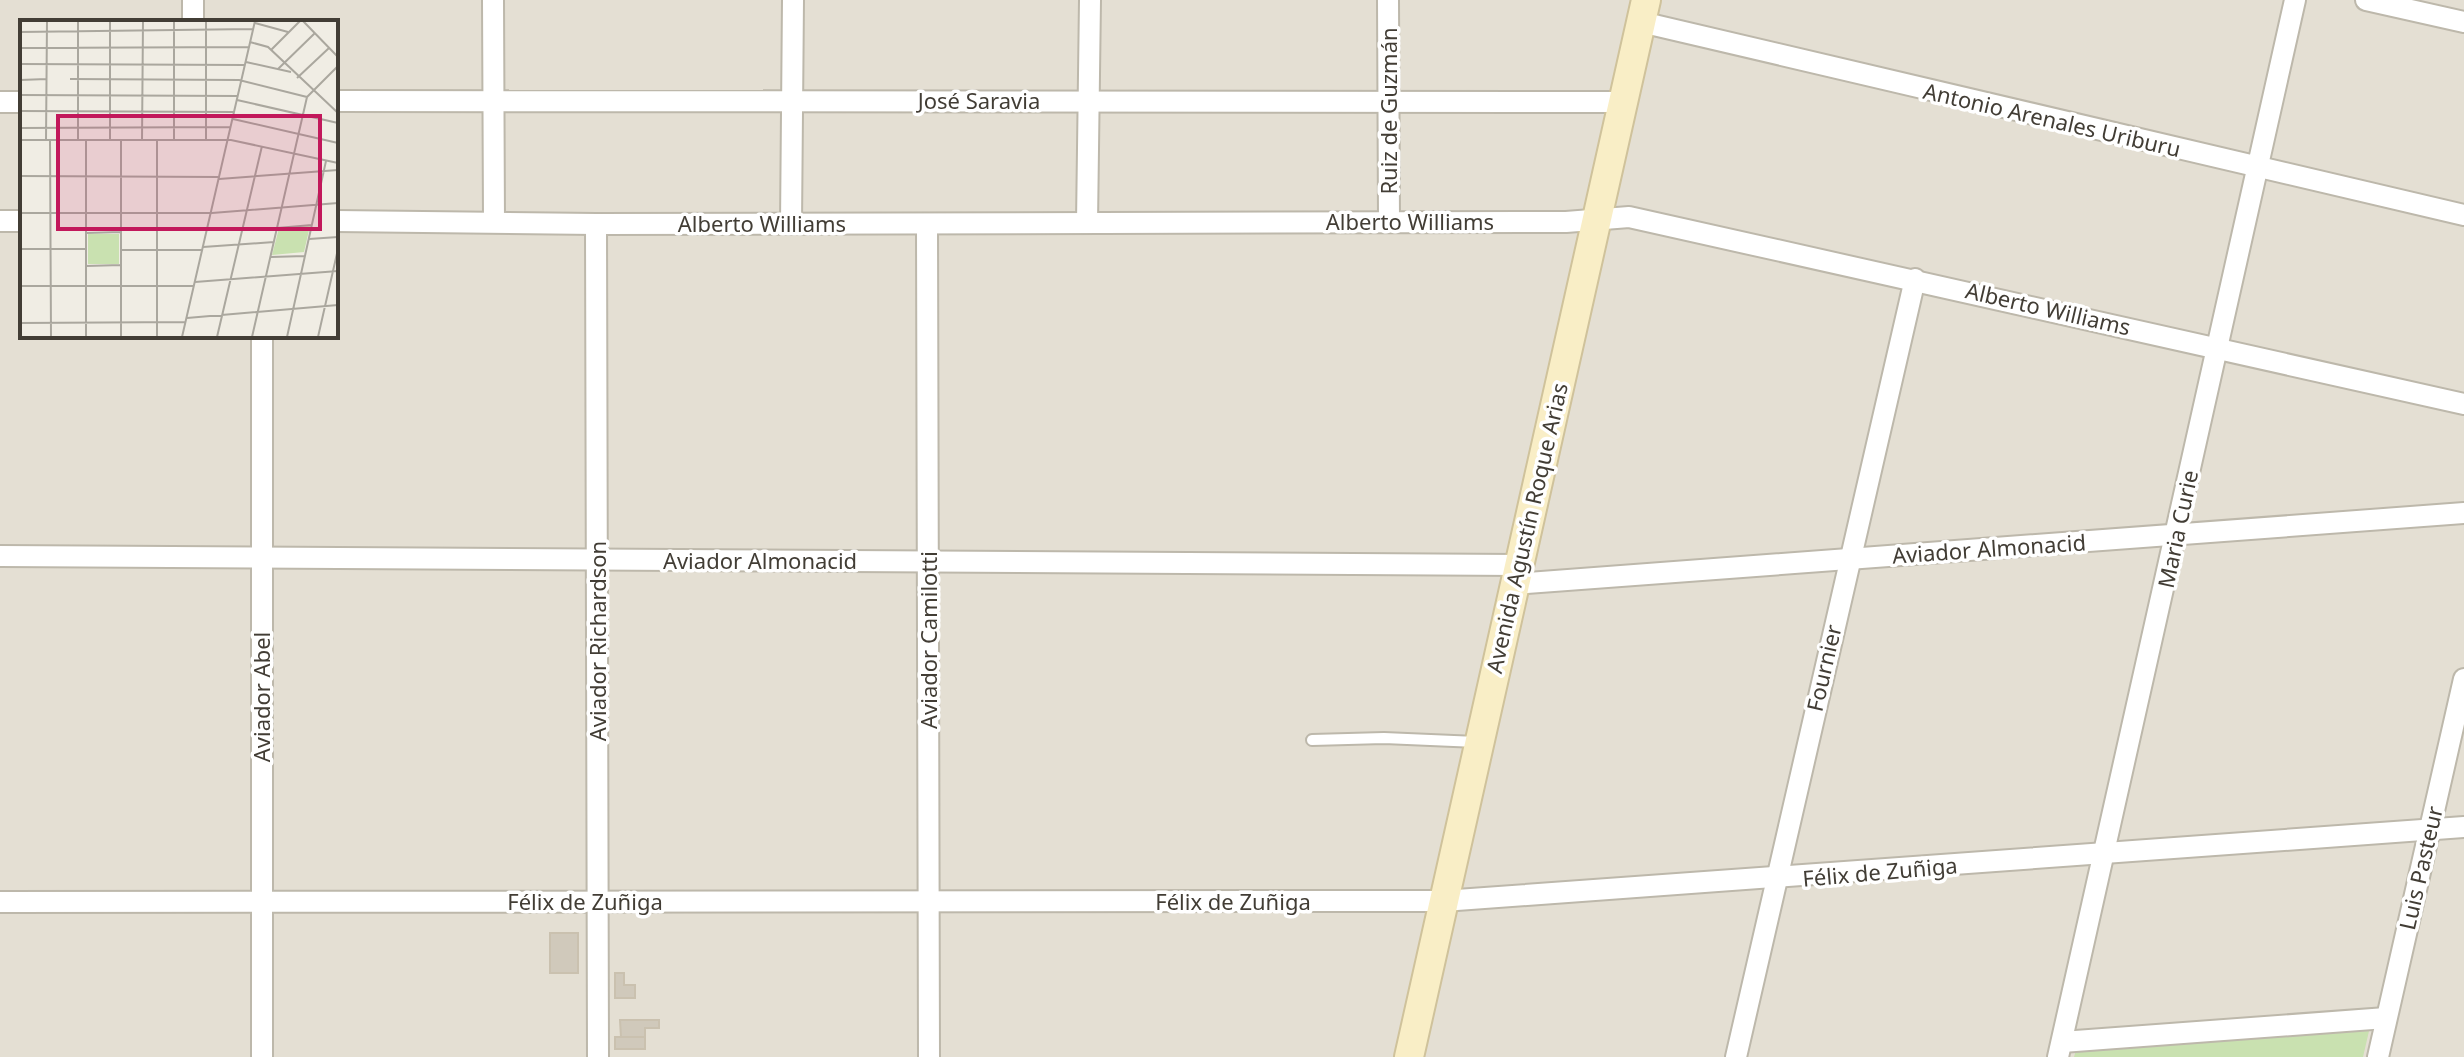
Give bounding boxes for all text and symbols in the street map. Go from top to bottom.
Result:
inset map [20,20,338,338]
street label: Ruiz de Guzmán [1373,27,1403,195]
street label: Antonio Arenales Uriburu [1921,75,2184,163]
street label: José Saravia [916,85,1040,115]
street label: Alberto Williams [1326,206,1494,236]
street label: Alberto Williams [678,208,846,238]
street label: Alberto Williams [1963,274,2134,342]
street label: Avenida Agustín Roque Arias [1478,380,1574,676]
street label: Maria Curie [2150,467,2204,591]
street label: Aviador Almonacid [1891,526,2087,570]
street label: Aviador Richardson [582,541,612,741]
street label: Aviador Almonacid [663,545,857,575]
street label: Aviador Camilotti [913,551,943,729]
street label: Fournier [1798,621,1848,714]
street label: Aviador Abel [246,632,276,762]
street label: Luis Pasteur [2391,803,2449,933]
street label: Félix de Zuñiga [1801,849,1959,893]
street label: Félix de Zuñiga [507,886,663,916]
street label: Félix de Zuñiga [1155,886,1311,916]

